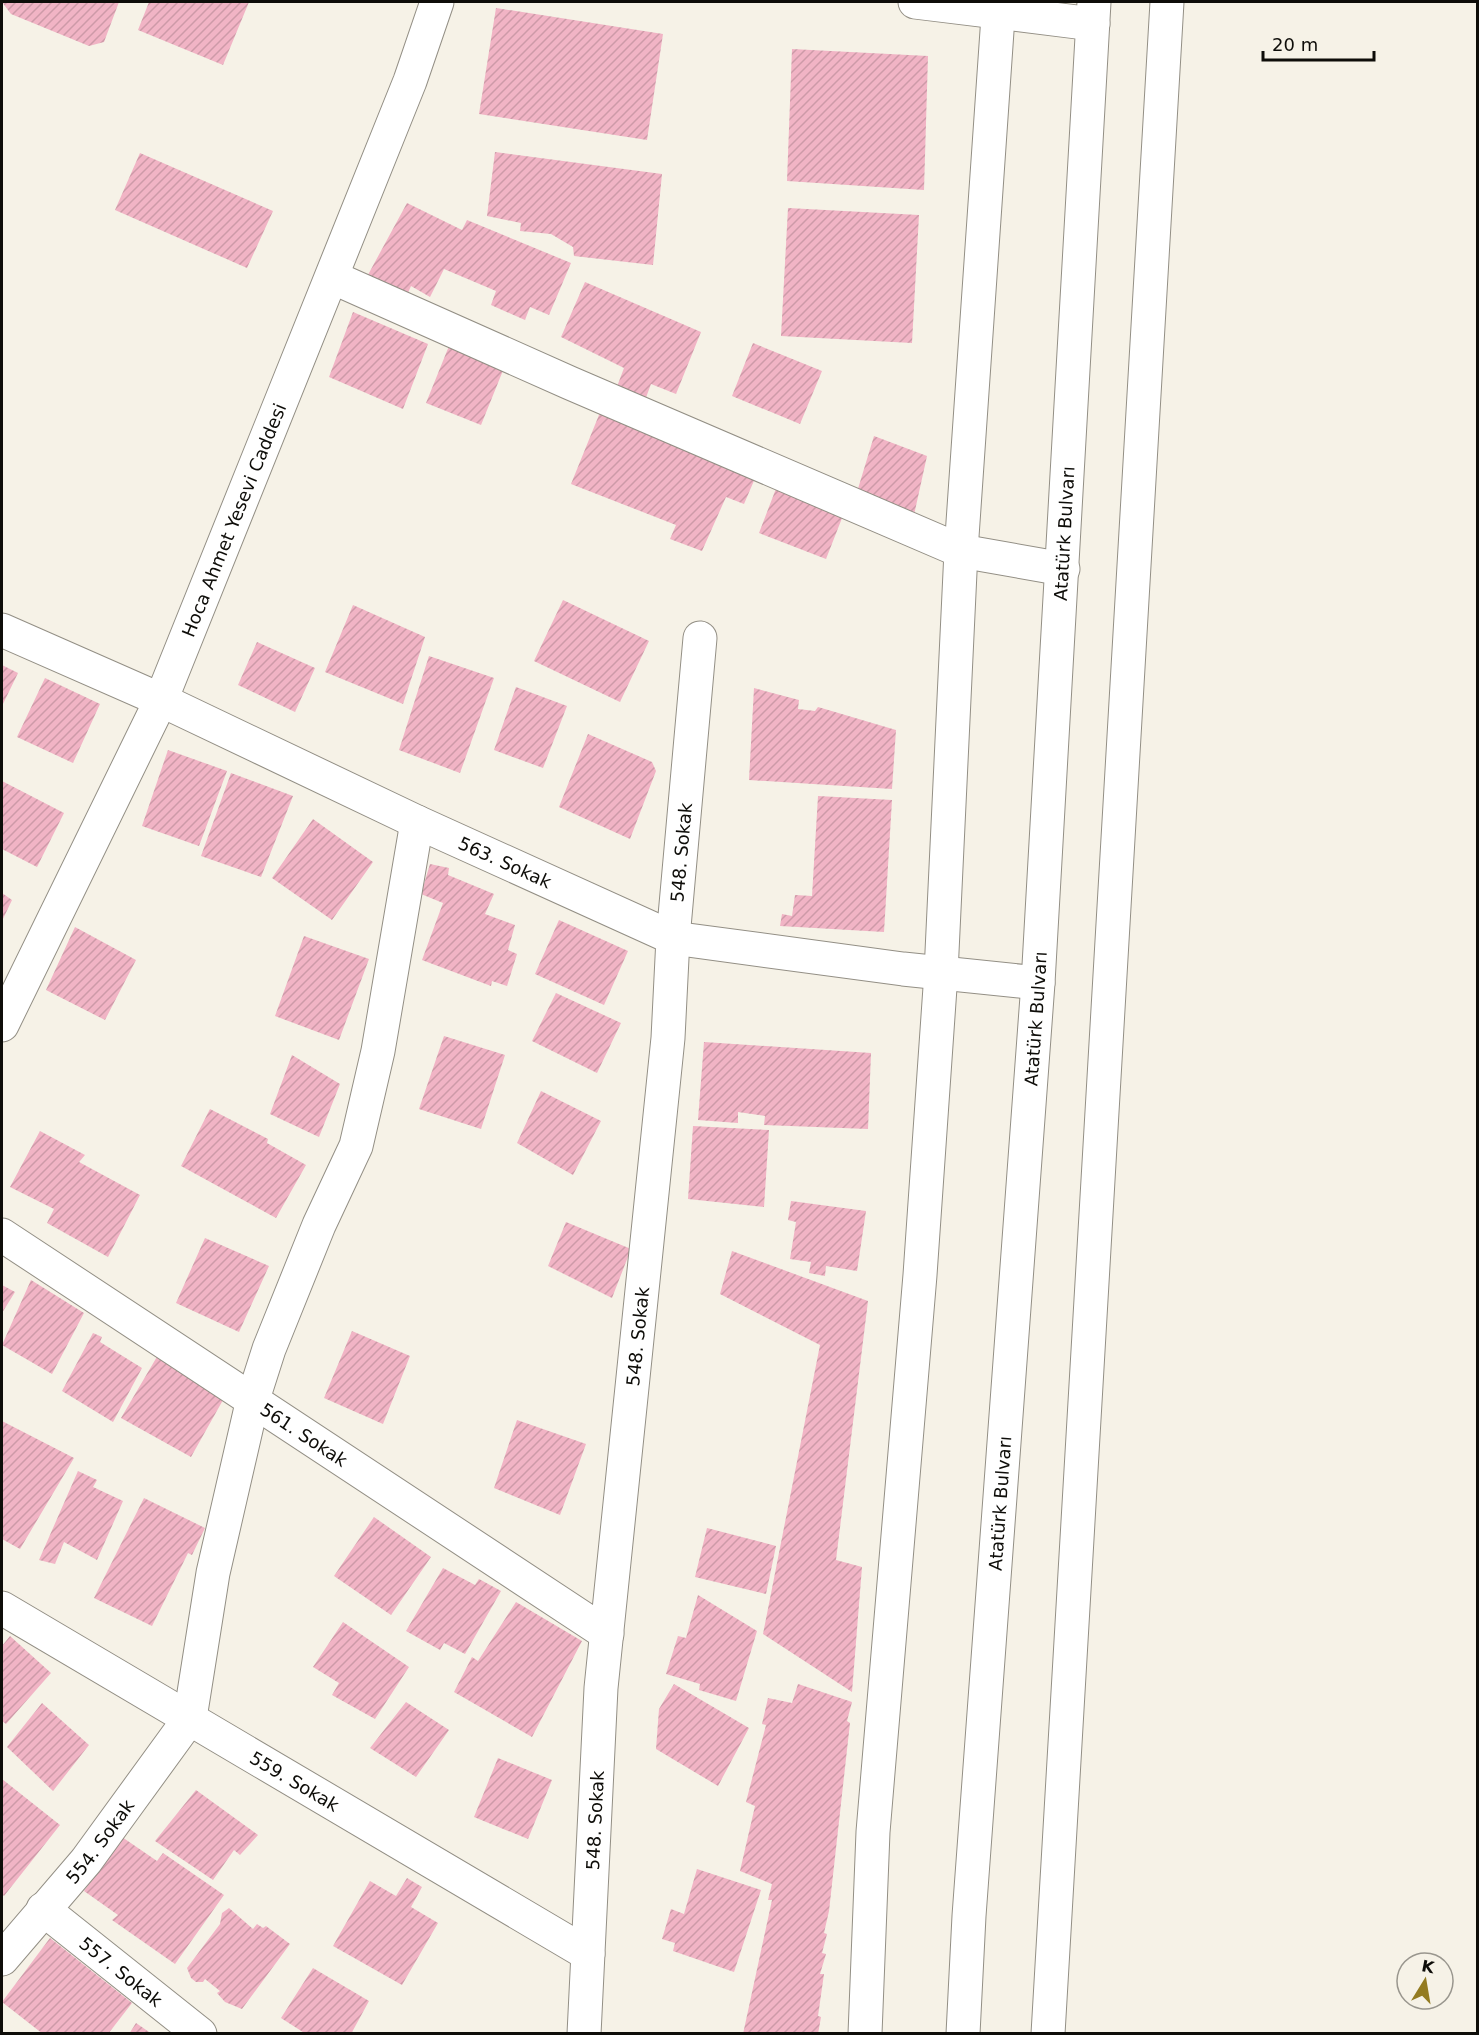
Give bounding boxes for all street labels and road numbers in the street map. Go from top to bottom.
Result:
street label: Hoca Ahmet Yesevi Caddesi [177,400,290,640]
street label: Atatürk Bulvarı [1049,465,1078,601]
street label: 548. Sokak [666,801,696,903]
street label: 563. Sokak [455,832,555,892]
street label: Atatürk Bulvarı [1020,951,1050,1087]
street label: 548. Sokak [622,1285,653,1387]
street label: 561. Sokak [257,1398,352,1471]
street label: Atatürk Bulvarı [984,1435,1015,1571]
street label: 559. Sokak [246,1746,344,1816]
street label: 548. Sokak [582,1769,607,1871]
street label: 554. Sokak [61,1795,138,1888]
street label: 557. Sokak [76,1932,167,2011]

